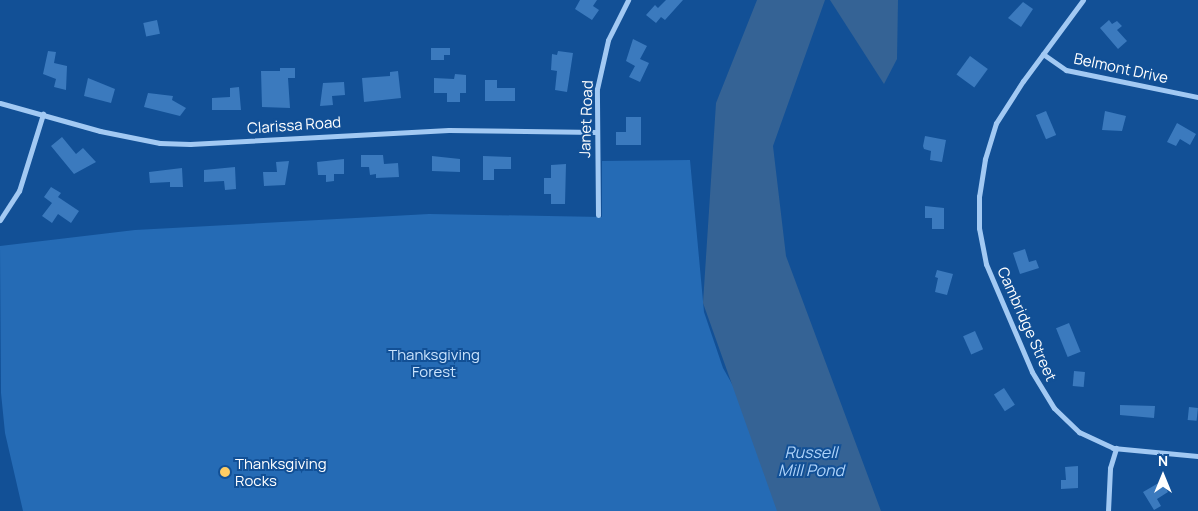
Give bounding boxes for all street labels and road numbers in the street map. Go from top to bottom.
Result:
street label: Belmont Drive [1072,49,1170,87]
street label: Janet Road [576,80,596,158]
street label: Clarissa Road [246,113,342,137]
street label: Cambridge Street [994,264,1060,384]

